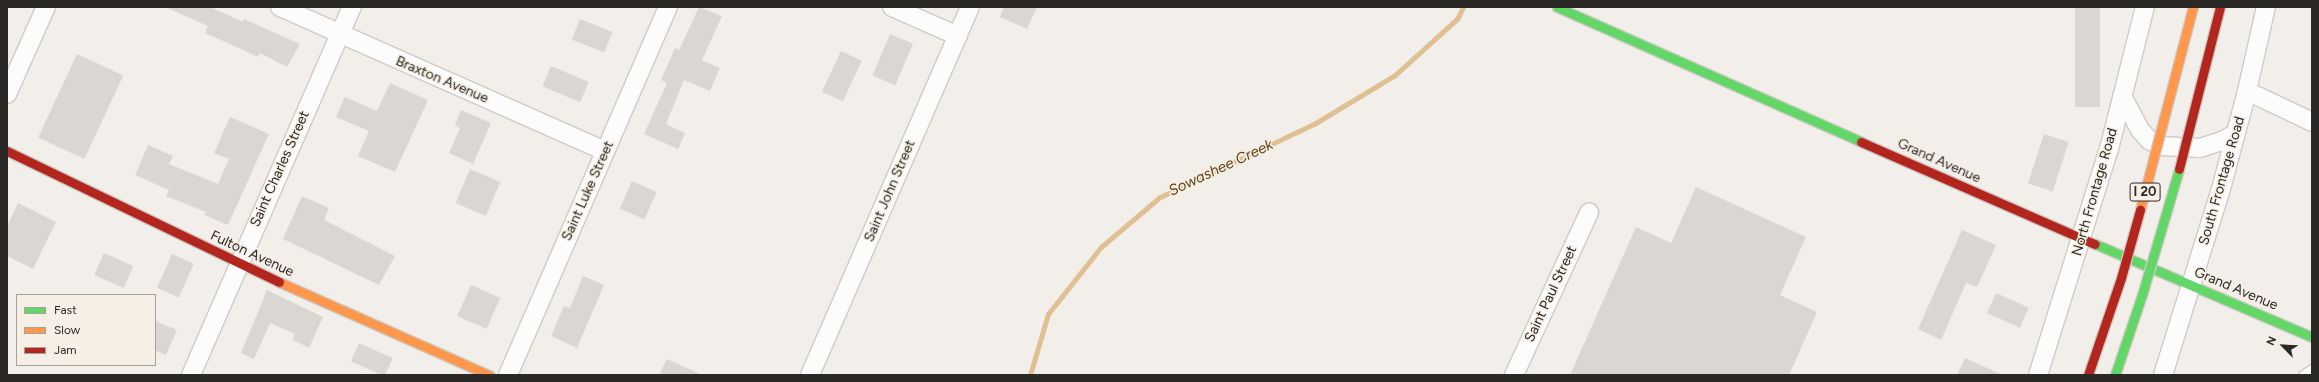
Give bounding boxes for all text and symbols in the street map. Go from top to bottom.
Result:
street label: Braxton Avenue [393,53,491,107]
street label: Saint Charles Street [247,108,313,230]
street label: South Frontage Road [2196,115,2248,247]
street label: North Frontage Road [2069,126,2121,258]
street label: Grand Avenue [1895,135,1983,187]
water label: Sowashee Creek [1166,136,1276,200]
street label: Saint John Street [861,137,919,245]
street label: Saint Luke Street [558,138,618,244]
road number: I 20 [2129,181,2161,203]
street label: Fulton Avenue [208,227,296,281]
street label: Saint Paul Street [1521,243,1581,345]
street label: Grand Avenue [2192,264,2280,314]
legend [16,294,156,366]
text: Fast [54,303,77,317]
text: Slow [54,323,80,337]
north arrow [2263,326,2303,366]
text: N [2264,334,2279,347]
text: Jam [54,343,77,357]

